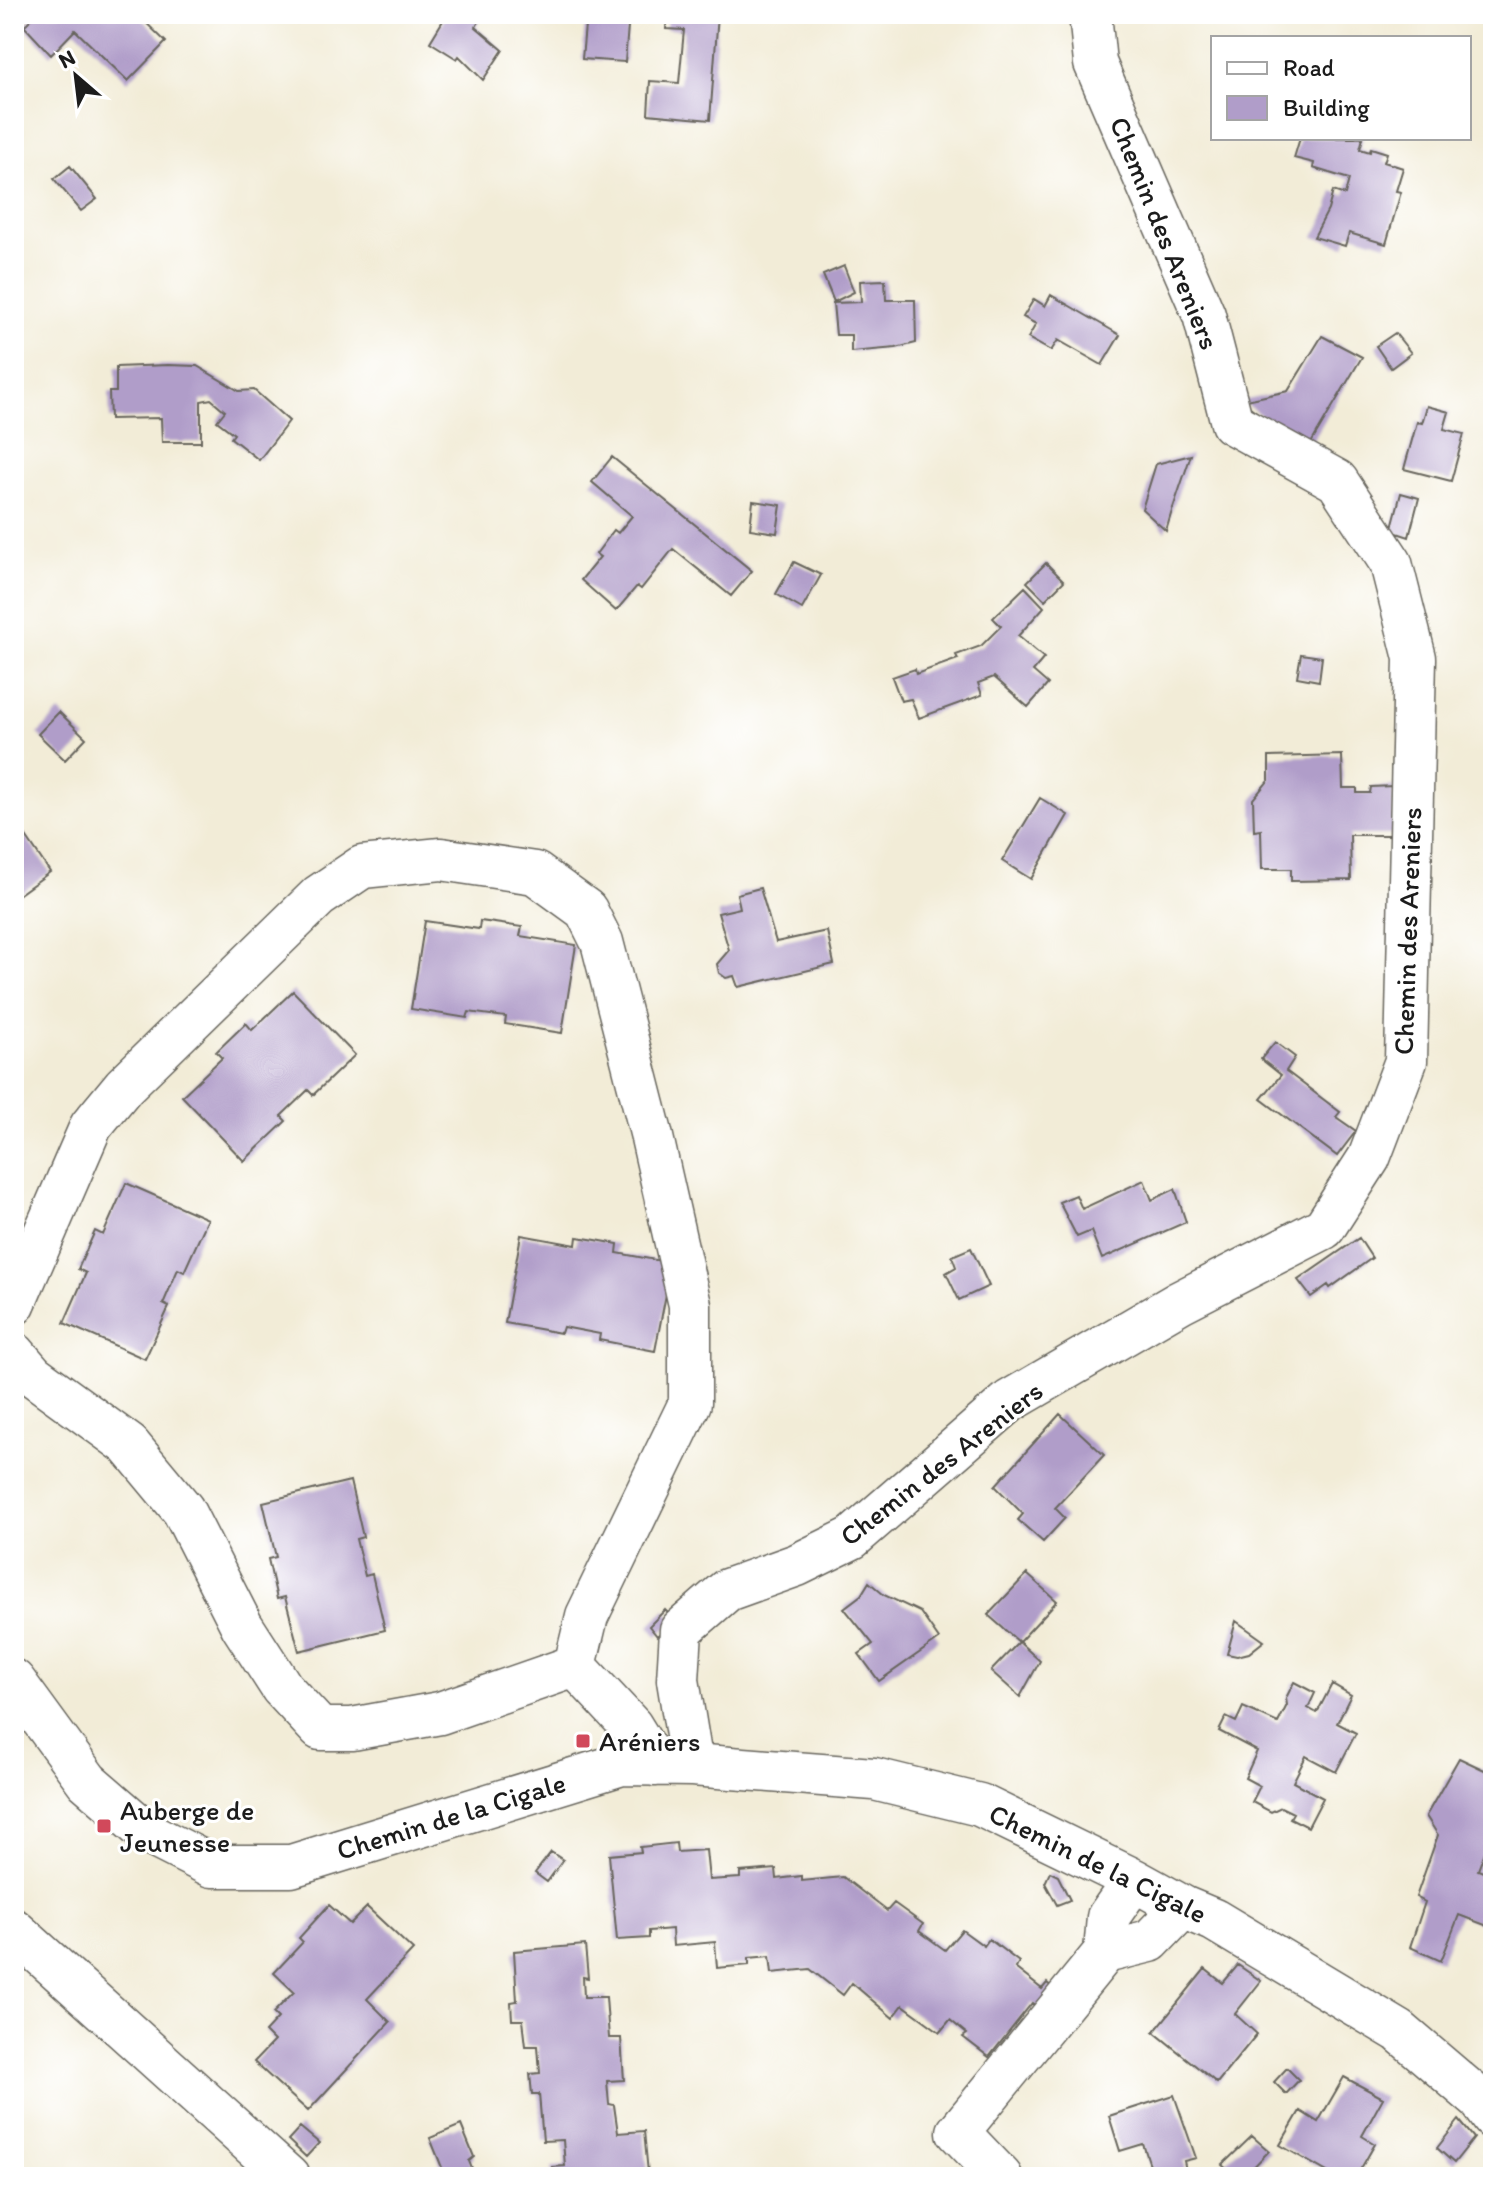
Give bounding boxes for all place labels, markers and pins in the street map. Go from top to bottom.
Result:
place label: Aréniers [599,1724,700,1758]
marker: Aréniers [574,1732,592,1750]
place label: Auberge de Jeunesse [120,1793,254,1859]
marker: Auberge de Jeunesse [95,1817,113,1835]

